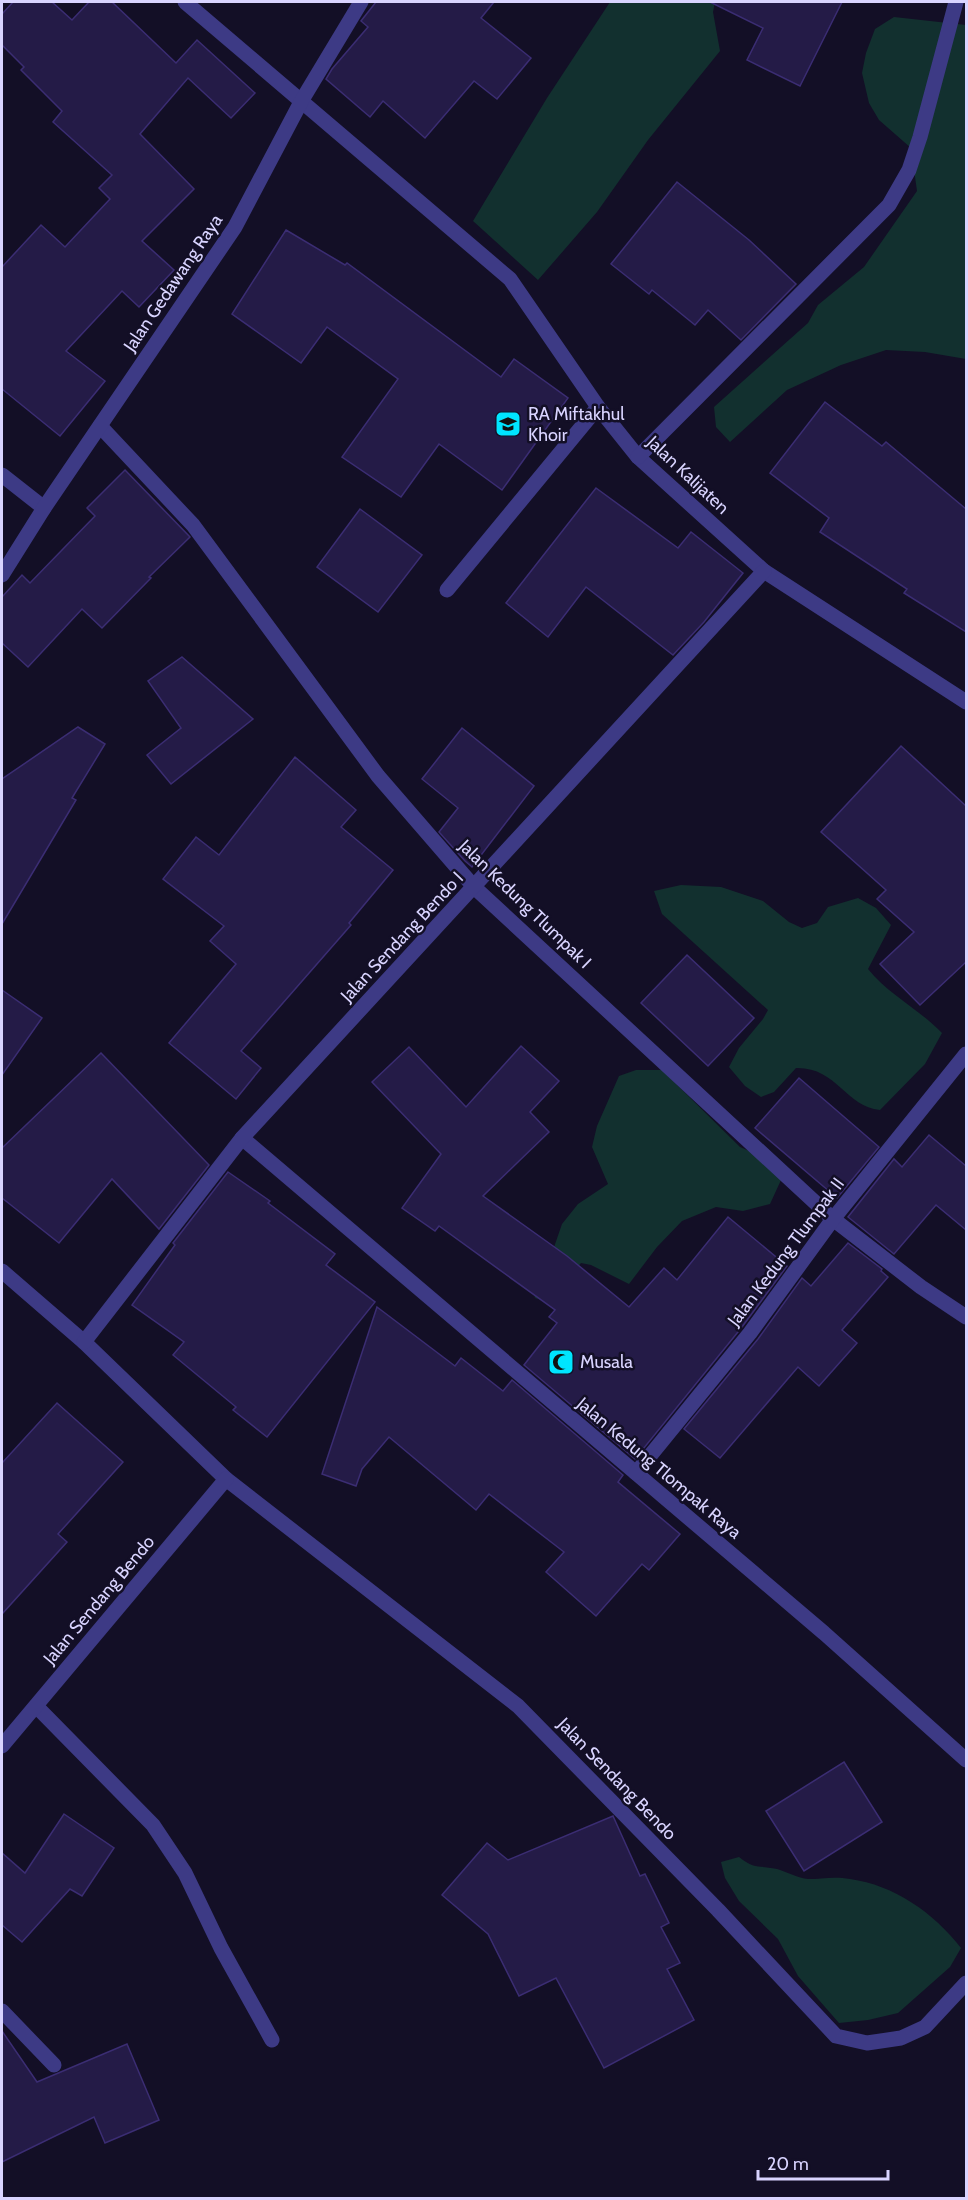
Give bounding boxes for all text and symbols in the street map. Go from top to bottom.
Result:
street label: Jalan Gedawang Raya [118,210,227,357]
place label: RA Miftakhul Khoir [528,403,625,446]
school or university icon: RA Miftakhul Khoir [493,409,523,439]
street label: Jalan Kalijaten [642,431,734,519]
street label: Jalan Kedung Tlumpak I [453,834,596,973]
street label: Jalan Sendang Bendo I [335,867,468,1007]
street label: Jalan Kedung Tlumpak II [722,1173,849,1331]
mosque icon: Musala [546,1347,576,1377]
place label: Musala [580,1351,633,1373]
street label: Jalan Kedung Tlompak Raya [571,1392,746,1544]
street label: Jalan Sendang Bendo [38,1531,159,1670]
street label: Jalan Sendang Bendo [552,1713,681,1845]
scale bar [758,2143,888,2181]
text: 20 m [767,2153,809,2175]

